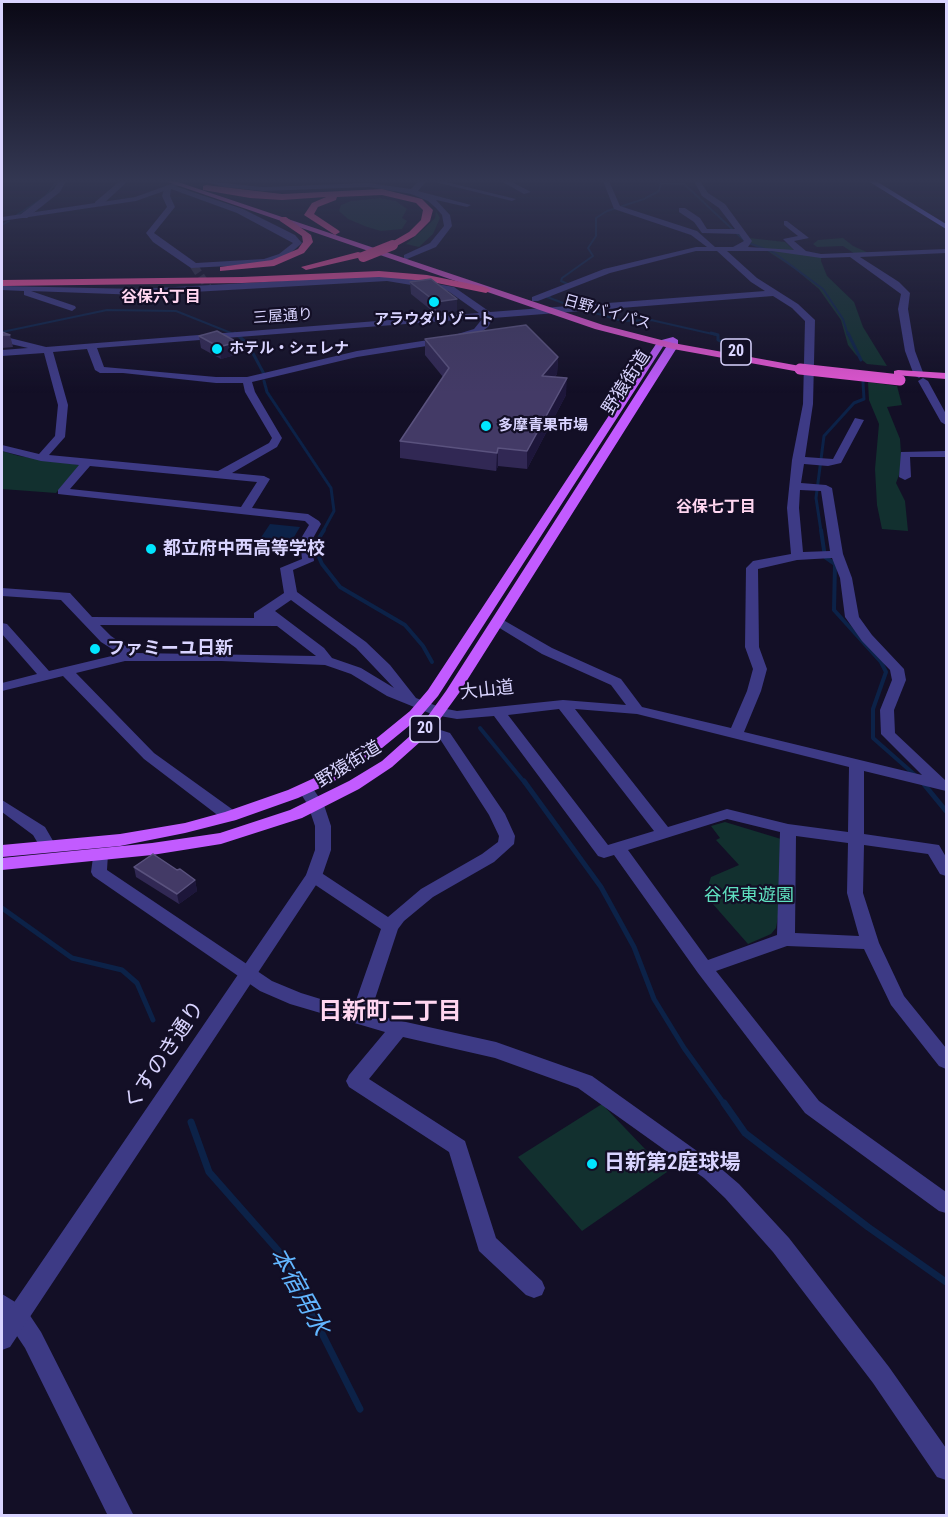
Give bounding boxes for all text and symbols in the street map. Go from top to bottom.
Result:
district label: 谷保六丁目 [121,288,201,308]
street label: 日野バイパス [561,292,653,334]
marker: アラウダリゾート [427,295,441,309]
street label: 三屋通り [252,306,314,328]
place label: アラウダリゾート [374,311,494,329]
road number: 20 [721,339,751,365]
place label: ホテル・シェレナ [229,340,349,358]
marker: ホテル・シェレナ [210,342,224,356]
street label: 野猿街道 [598,347,656,419]
place label: 多摩青果市場 [498,417,588,435]
marker: 多摩青果市場 [479,419,493,433]
district label: 谷保七丁目 [676,498,756,518]
place label: 都立府中西高等学校 [163,538,325,560]
marker: 都立府中西高等学校 [144,542,158,556]
place label: ファミーユ日新 [107,638,233,660]
marker: ファミーユ日新 [88,642,102,656]
street label: 大山道 [459,677,515,705]
road number: 20 [410,716,440,742]
street label: 野猿街道 [313,737,385,793]
park label: 谷保東遊園 [704,885,794,907]
street label: くすのき通り [119,997,211,1115]
district label: 日新町二丁目 [318,999,462,1027]
place label: 日新第2庭球場 [604,1151,741,1177]
marker: 日新第2庭球場 [585,1157,599,1171]
water label: 本宿用水 [262,1243,334,1341]

